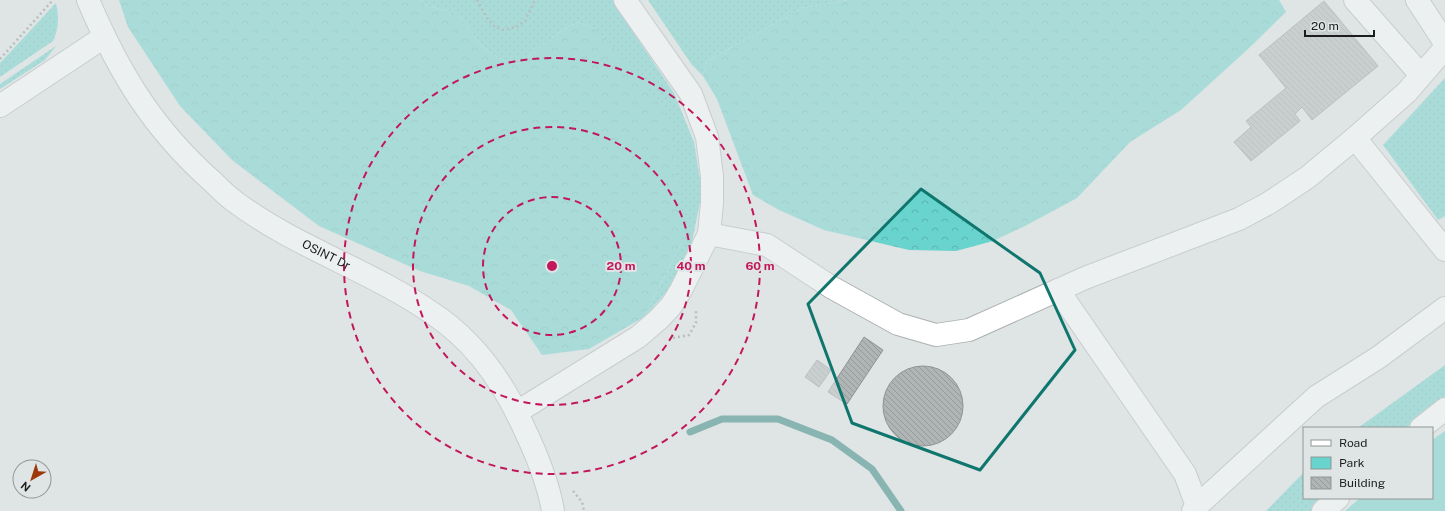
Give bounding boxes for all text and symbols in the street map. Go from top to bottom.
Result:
scale bar [1305,12,1374,38]
text: 20 m [1311,19,1339,33]
street label: OSINT Dr [300,237,353,273]
centre of rings [545,259,559,273]
text: 20 m [607,259,636,273]
text: 40 m [676,259,706,273]
text: 60 m [745,259,775,273]
legend [1303,427,1433,499]
text: Road [1339,436,1367,450]
text: Park [1339,456,1365,470]
north arrow [12,459,52,499]
text: Building [1339,476,1385,490]
text: N [19,479,33,494]

